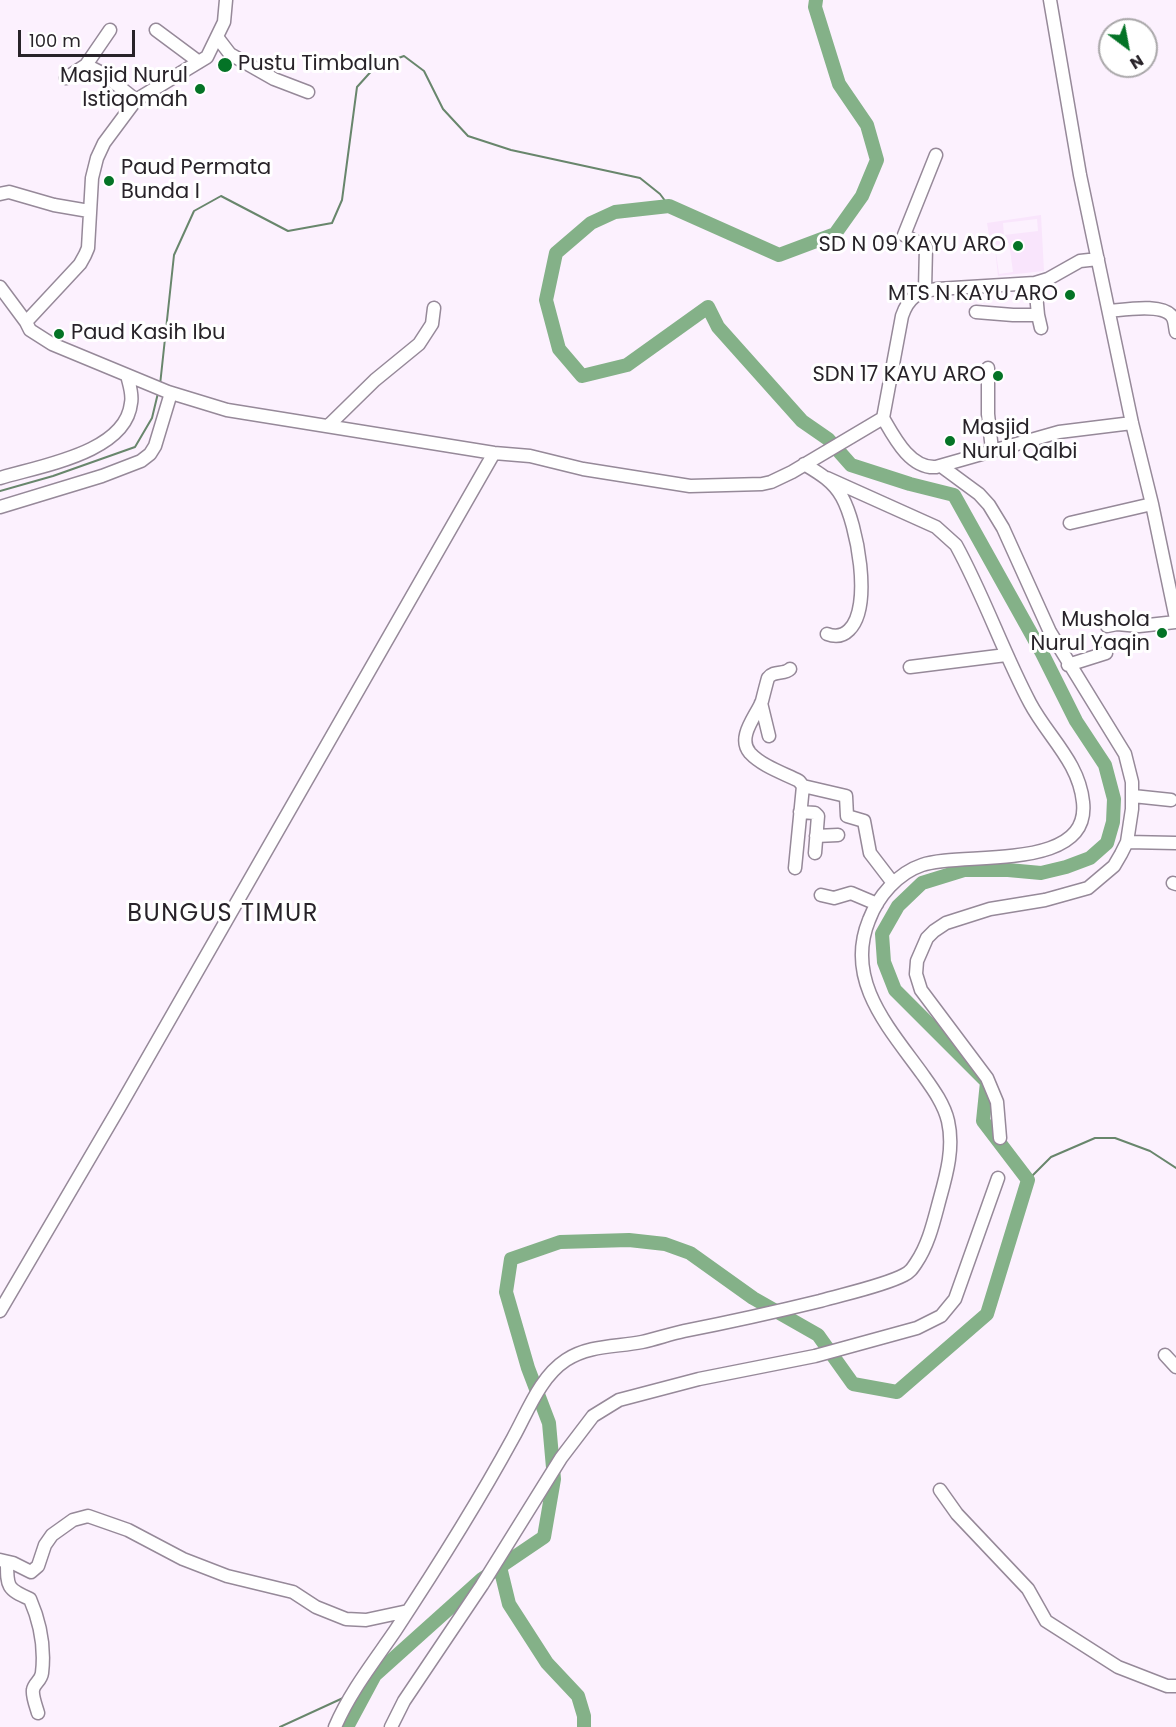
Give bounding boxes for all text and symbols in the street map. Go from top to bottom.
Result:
scale bar [21,18,138,56]
north arrow [1098,18,1158,78]
text: 100 m [29,28,81,53]
text: N [1126,49,1148,75]
place label: Pustu Timbalun [238,52,400,78]
marker: Pustu Timbalun [216,56,234,74]
place label: Masjid Nurul Istiqomah [60,64,188,114]
marker: Masjid Nurul Istiqomah [193,82,207,96]
place label: Paud Permata Bunda I [121,156,271,206]
marker: Paud Permata Bunda I [102,174,116,188]
place label: SD N 09 KAYU ARO [819,233,1006,259]
marker: SD N 09 KAYU ARO [1011,239,1025,253]
place label: MTS N KAYU ARO [888,282,1058,308]
marker: MTS N KAYU ARO [1063,288,1077,302]
place label: Paud Kasih Ibu [71,321,225,347]
marker: Paud Kasih Ibu [52,327,66,341]
place label: SDN 17 KAYU ARO [812,363,986,389]
marker: SDN 17 KAYU ARO [991,369,1005,383]
place label: Masjid Nurul Qalbi [962,416,1078,466]
marker: Masjid Nurul Qalbi [943,434,957,448]
place label: Mushola Nurul Yaqin [1030,608,1150,658]
marker: Mushola Nurul Yaqin [1155,626,1169,640]
district label: BUNGUS TIMUR [127,901,319,929]

